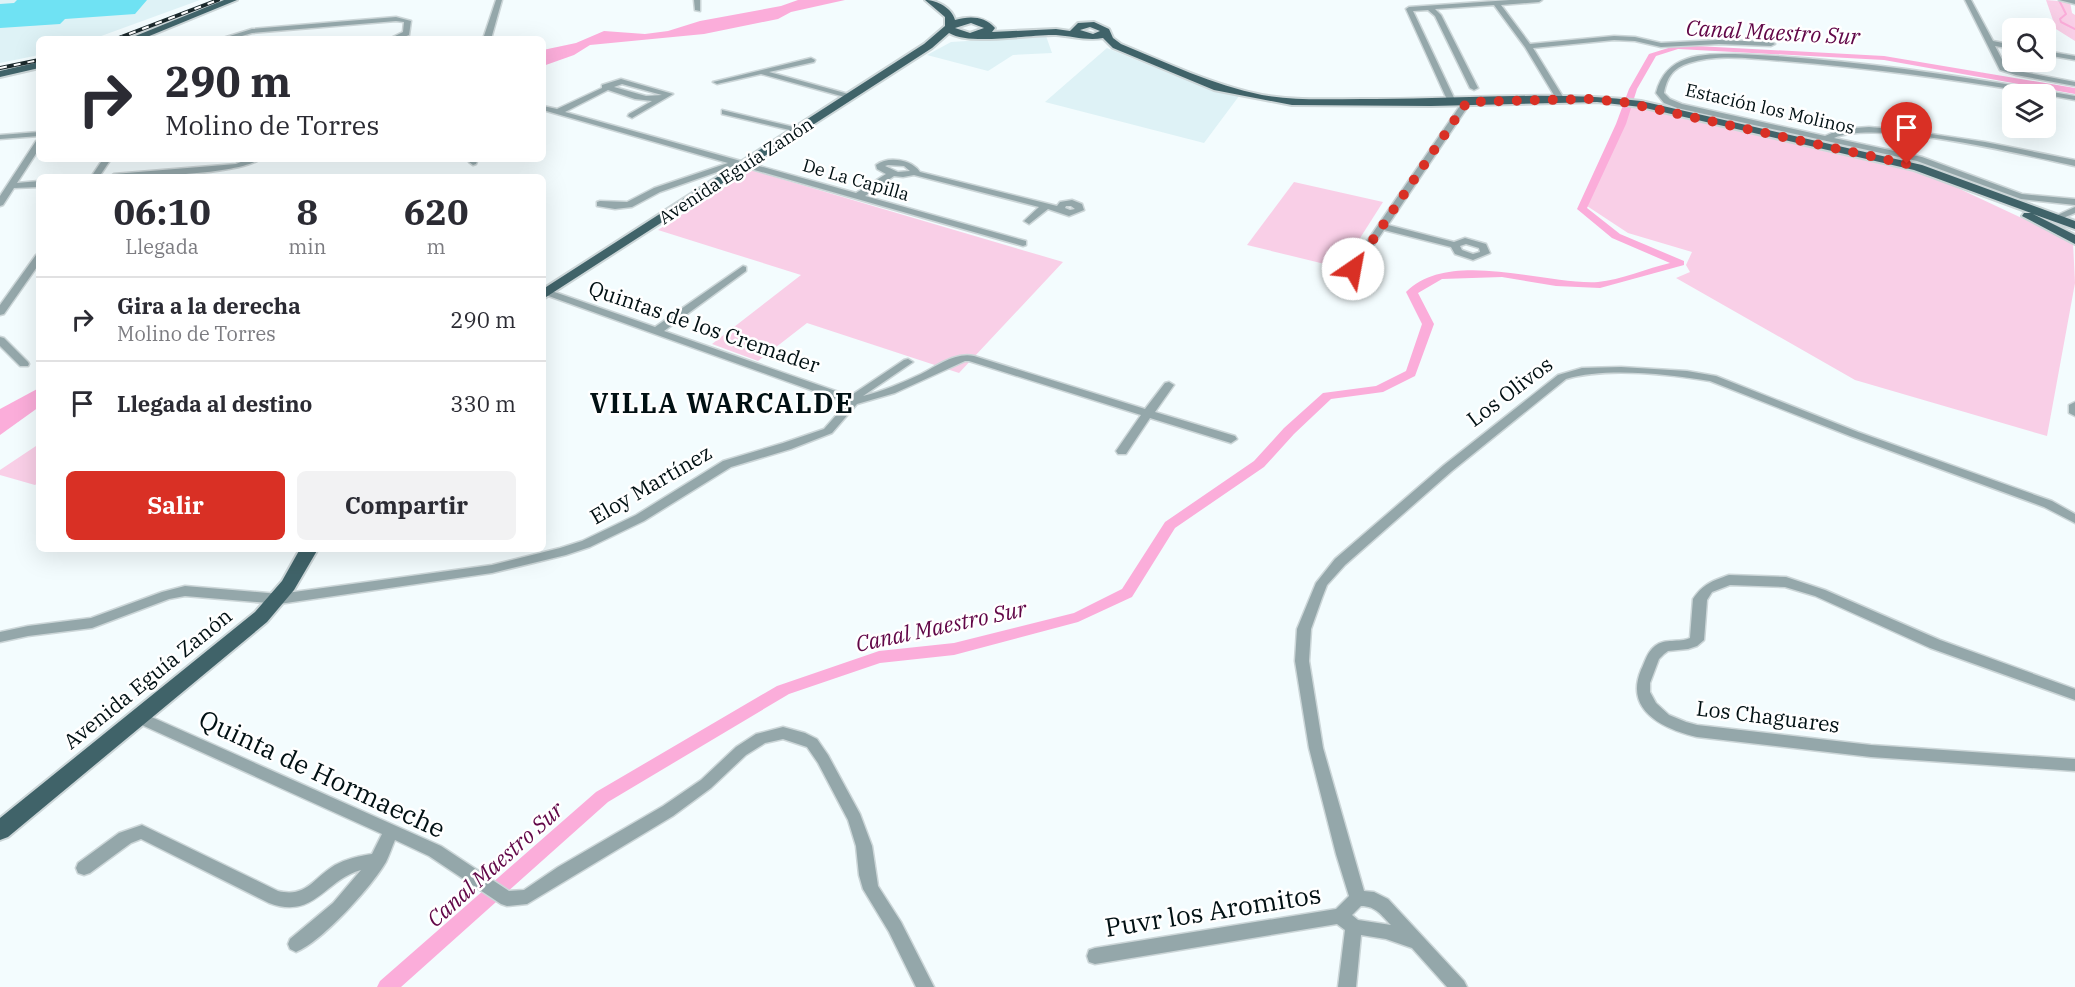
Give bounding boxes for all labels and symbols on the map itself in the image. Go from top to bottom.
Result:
water label: Canal Maestro Sur [1685,12,1862,51]
street label: Estación los Molinos [1683,78,1857,139]
pin [1881,102,1932,164]
street label: Avenida Eguía Zanón [654,112,817,229]
street label: De La Capilla [800,153,912,206]
position arrow [1321,237,1385,301]
street label: Quintas de los Cremader [585,273,824,379]
street label: Los Olivos [1461,350,1558,433]
district label: VILLA WARCALDE [590,385,854,420]
street label: Eloy Martínez [585,438,716,530]
water label: Canal Maestro Sur [853,593,1031,658]
street label: Avenida Eguía Zanón [57,601,238,755]
street label: Los Chaguares [1695,693,1841,739]
street label: Quinta de Hormaeche [194,701,451,845]
water label: Canal Maestro Sur [420,794,570,933]
street label: Puvr los Aromitos [1102,876,1323,944]

